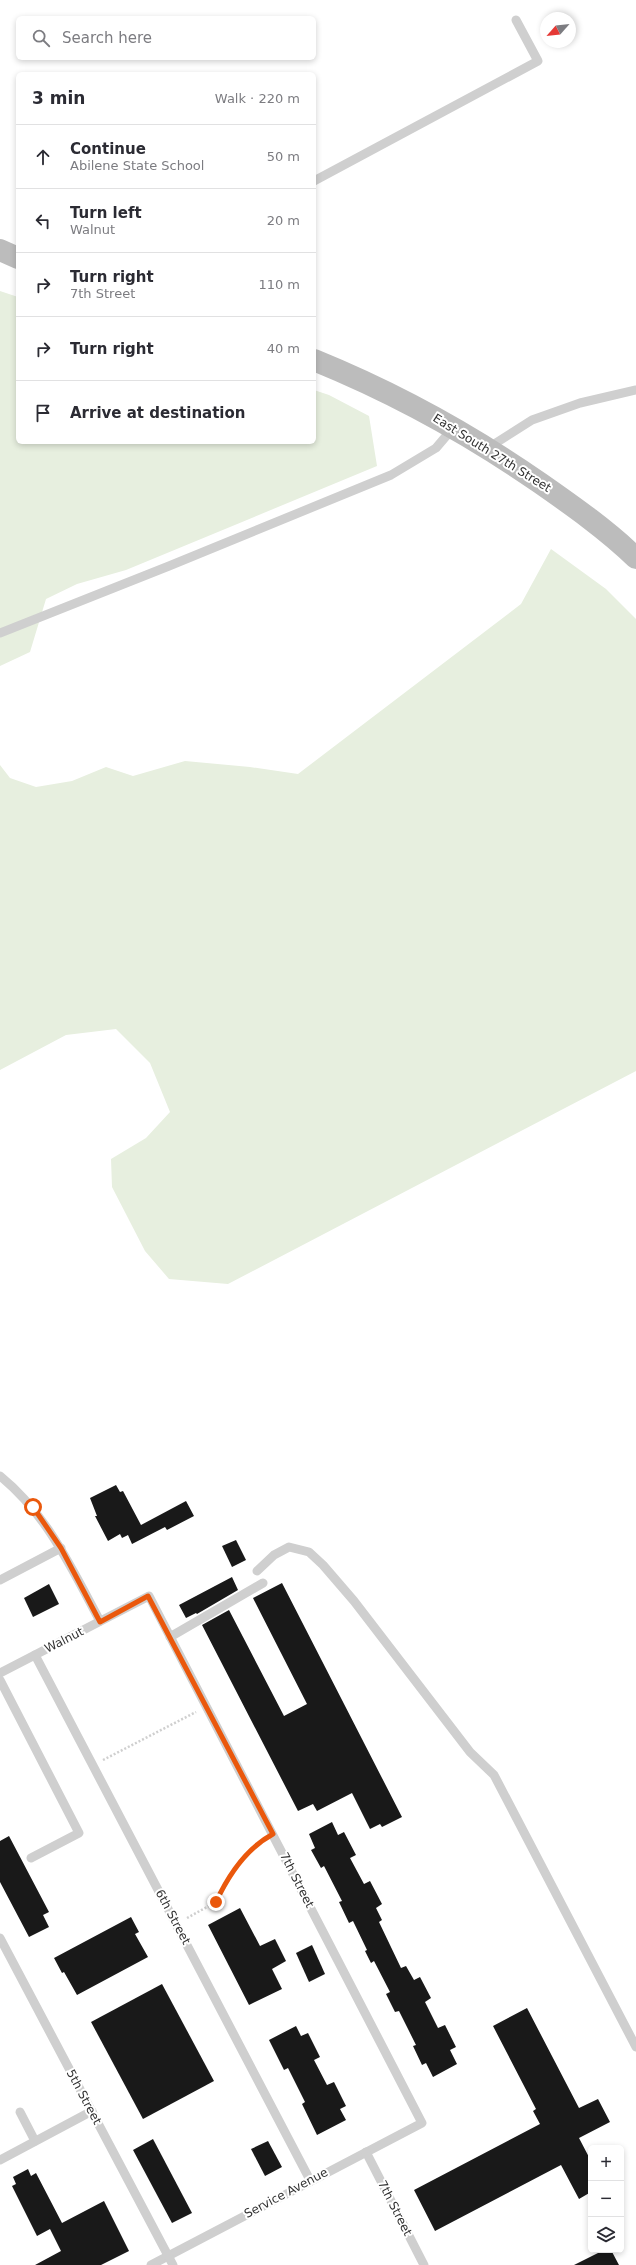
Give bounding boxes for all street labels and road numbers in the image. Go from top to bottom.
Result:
street label: East South 27th Street [431,411,554,495]
street label: Walnut [42,1624,86,1656]
street label: 7th Street [277,1850,317,1910]
street label: 6th Street [153,1887,193,1947]
street label: 5th Street [64,2067,104,2127]
street label: Service Avenue [242,2165,330,2221]
street label: 7th Street [375,2178,415,2238]

